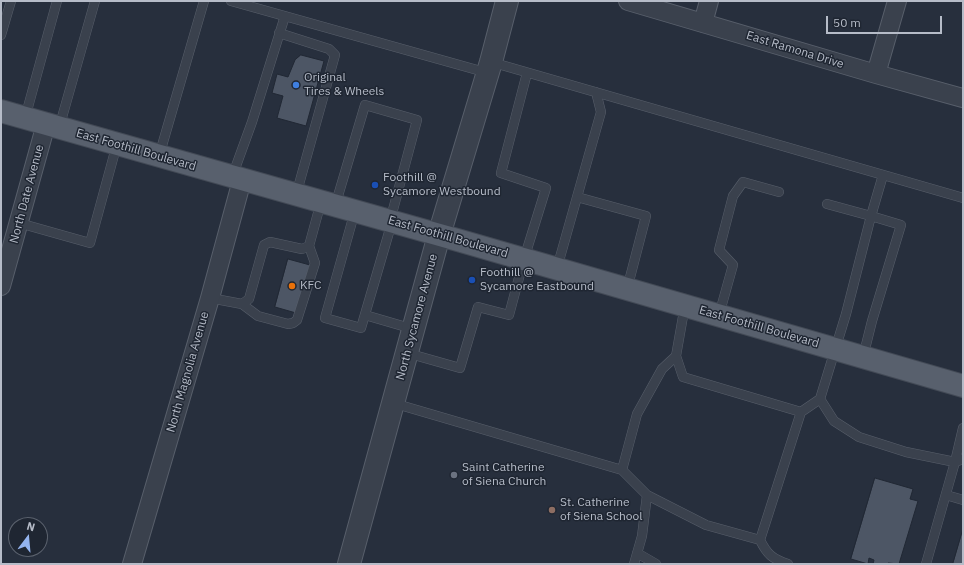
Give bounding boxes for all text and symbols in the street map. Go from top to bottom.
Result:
scale bar [828,8,944,34]
text: 50 m [833,15,861,30]
street label: East Ramona Drive [744,28,846,72]
place label: Original Tires & Wheels [304,71,384,99]
marker: Original Tires & Wheels [291,80,301,90]
street label: East Foothill Boulevard [74,126,198,174]
street label: North Date Avenue [7,143,47,245]
place label: Foothill @ Sycamore Westbound [383,171,501,199]
marker: Foothill @ Sycamore Westbound [370,180,380,190]
street label: East Foothill Boulevard [386,213,510,261]
street label: North Sycamore Avenue [393,252,441,382]
place label: Foothill @ Sycamore Eastbound [480,266,594,294]
marker: Foothill @ Sycamore Eastbound [467,275,477,285]
place label: KFC [300,279,322,293]
marker: KFC [287,281,297,291]
street label: East Foothill Boulevard [697,303,821,351]
street label: North Magnolia Avenue [164,310,212,434]
place label: Saint Catherine of Siena Church [462,461,546,489]
marker: Saint Catherine of Siena Church [449,470,459,480]
place label: St. Catherine of Siena School [560,496,643,524]
marker: St. Catherine of Siena School [547,505,557,515]
north arrow [8,517,48,557]
text: N [25,519,37,534]

